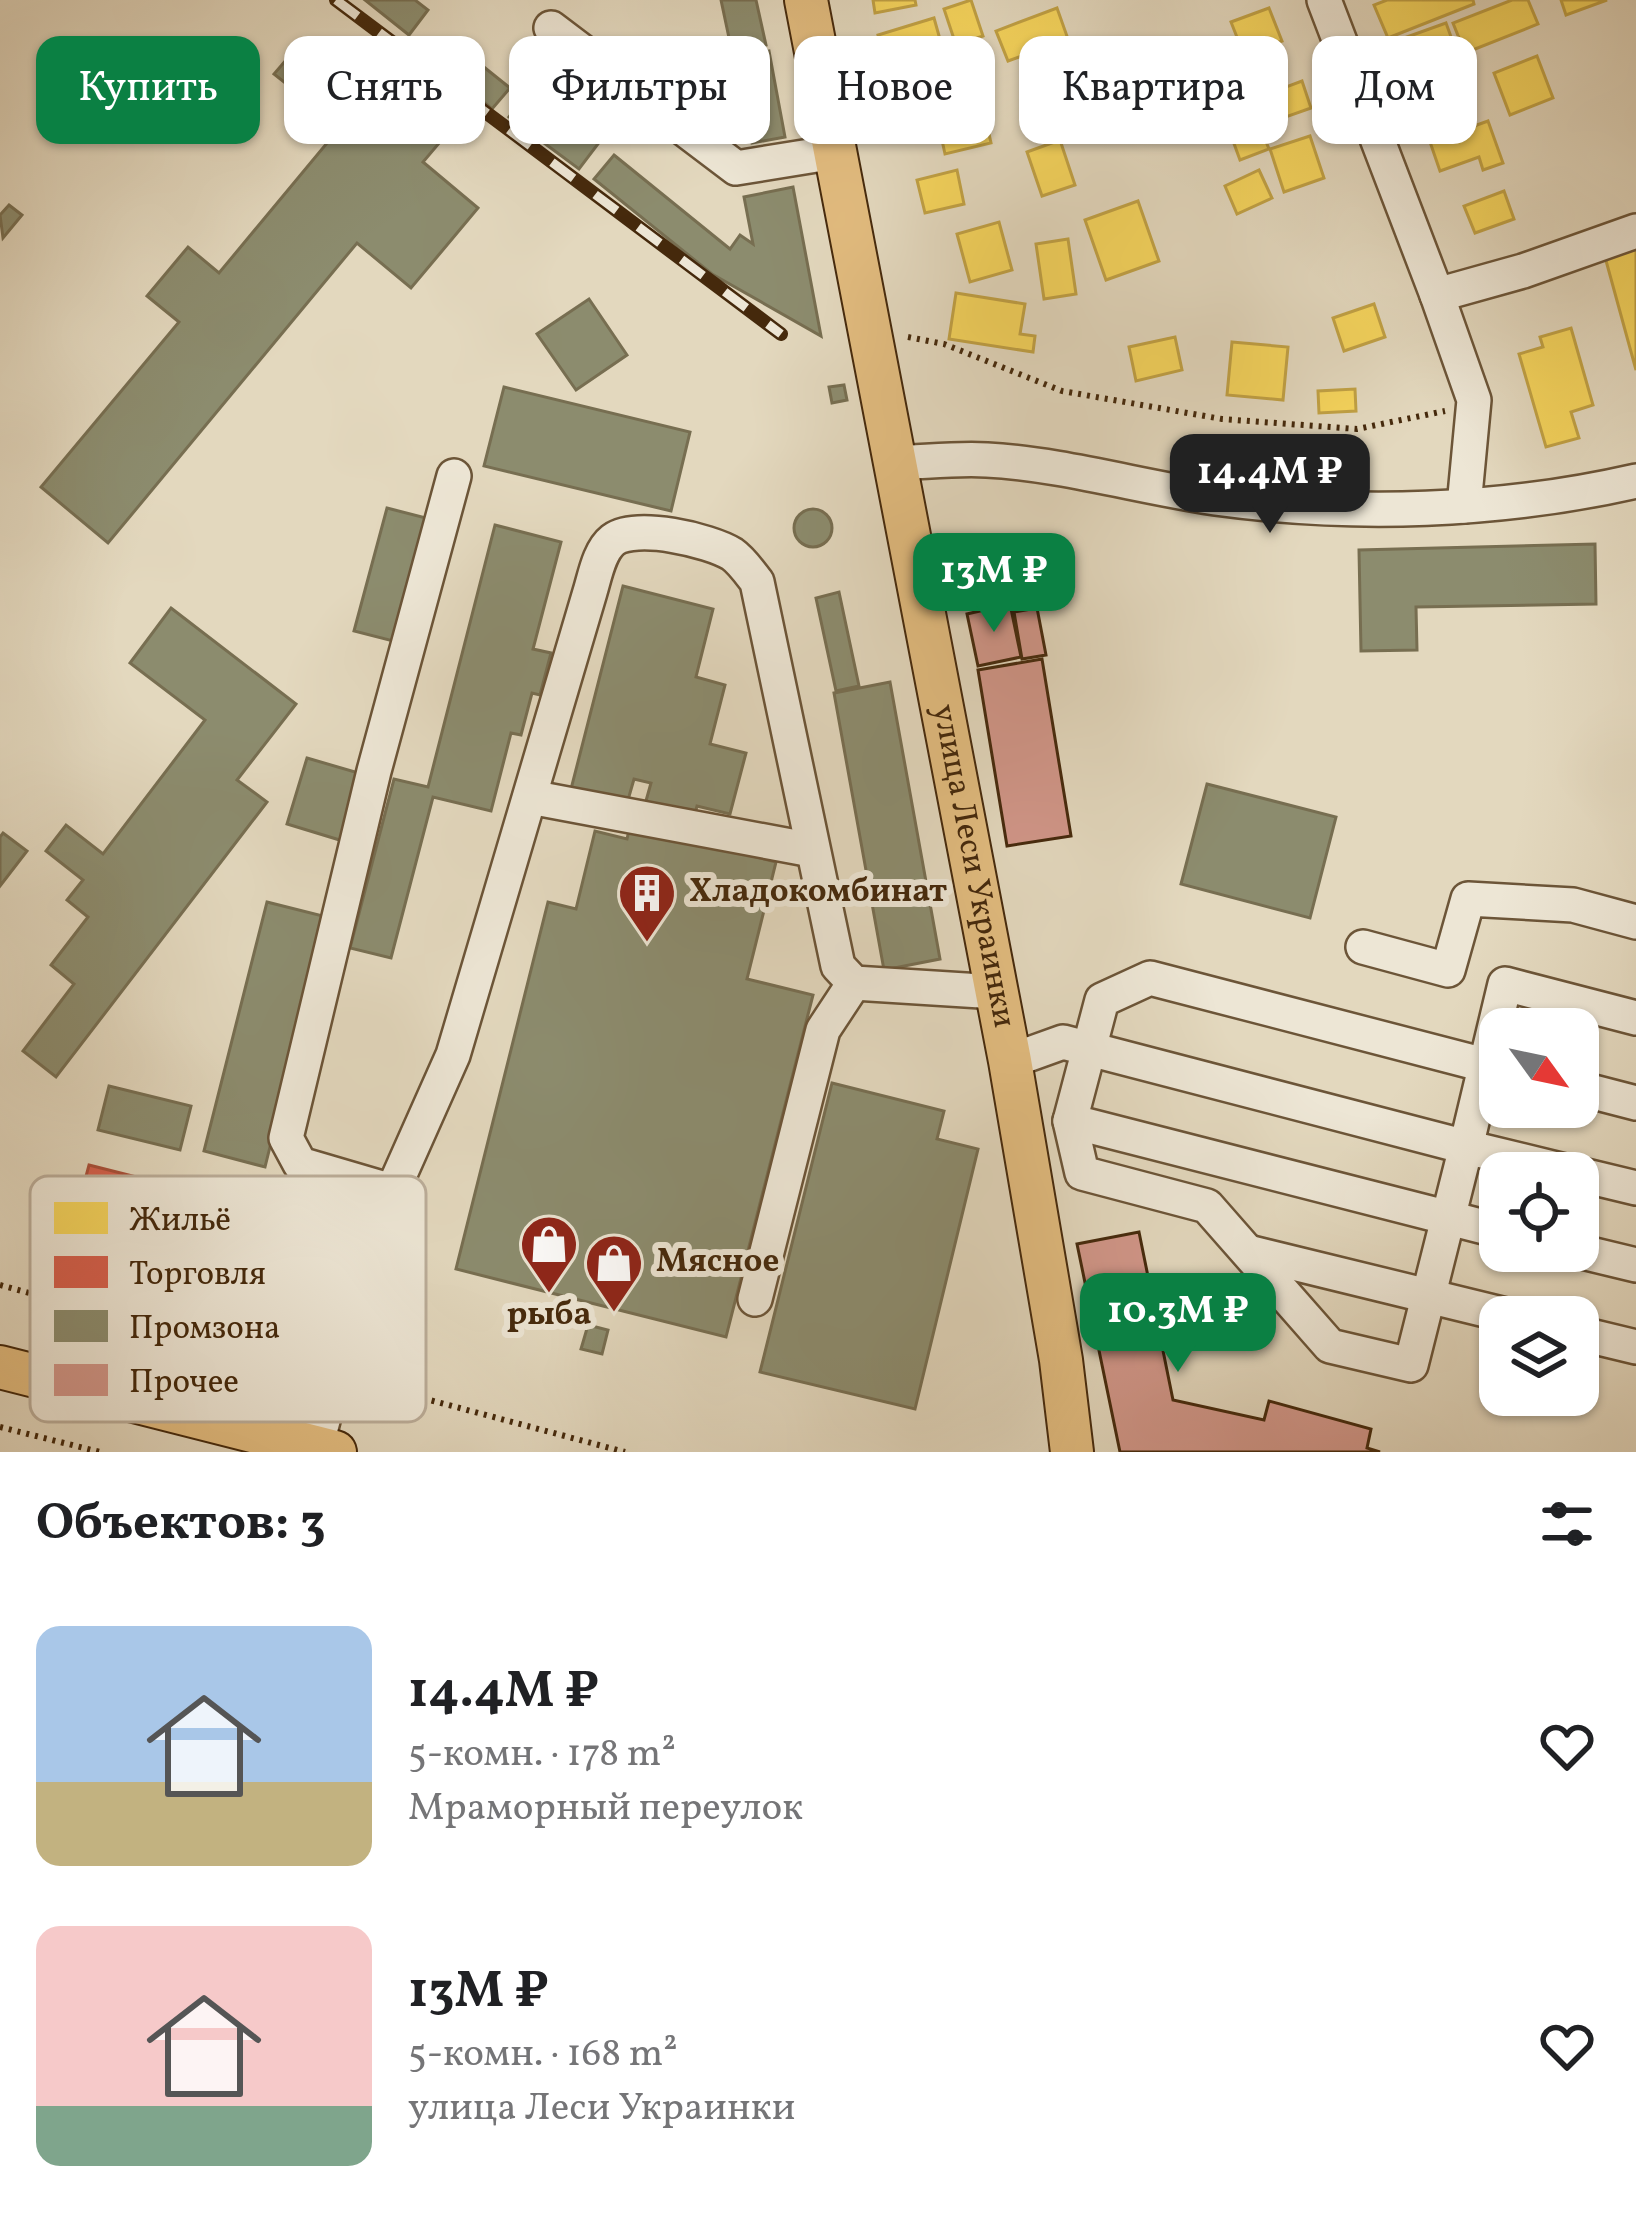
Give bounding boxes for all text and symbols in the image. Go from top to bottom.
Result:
chip: Купить [36,36,260,144]
chip: Снять [284,36,485,144]
chip: Фильтры [509,36,770,144]
chip: Новое [794,36,995,144]
chip: Квартира [1019,36,1288,144]
chip: Дом [1312,36,1477,144]
pin: 14.4M ₽ [1159,434,1381,536]
text: 14.4M ₽ [1197,446,1343,500]
pin: 13M ₽ [910,533,1078,635]
text: 13M ₽ [940,545,1048,599]
street label: улица Леси Украинки [919,701,1026,1032]
building icon: Хладокомбинат [616,862,678,944]
place label: Хладокомбинат [689,870,947,916]
north arrow [1479,1008,1599,1128]
map controls [1479,1008,1599,1416]
button: locate [1479,1152,1599,1272]
legend [30,1176,426,1422]
text: Жильё [129,1199,231,1245]
shop icon: рыба [518,1213,580,1295]
shop icon: Мясное [583,1232,645,1314]
place label: Мясное [656,1240,779,1286]
text: Торговля [129,1253,266,1299]
pin: 10.3M ₽ [1067,1273,1289,1375]
text: 10.3M ₽ [1107,1285,1249,1339]
place label: рыба [507,1293,591,1339]
button: layers [1479,1296,1599,1416]
text: Промзона [129,1307,280,1353]
text: Прочее [129,1361,239,1407]
text: Объектов: 3 [36,1489,326,1560]
icon: filters [1534,1491,1600,1557]
text: 14.4M ₽ [408,1657,599,1728]
icon: home [132,1674,276,1818]
icon: heart [1534,1713,1600,1779]
text: 5-комн. · 178 m² [408,1728,676,1782]
text: Мраморный переулок [408,1782,803,1836]
text: 13M ₽ [408,1957,549,2028]
icon: home [132,1974,276,2118]
icon: heart [1534,2013,1600,2079]
text: 5-комн. · 168 m² [408,2028,678,2082]
text: улица Леси Украинки [408,2082,795,2136]

